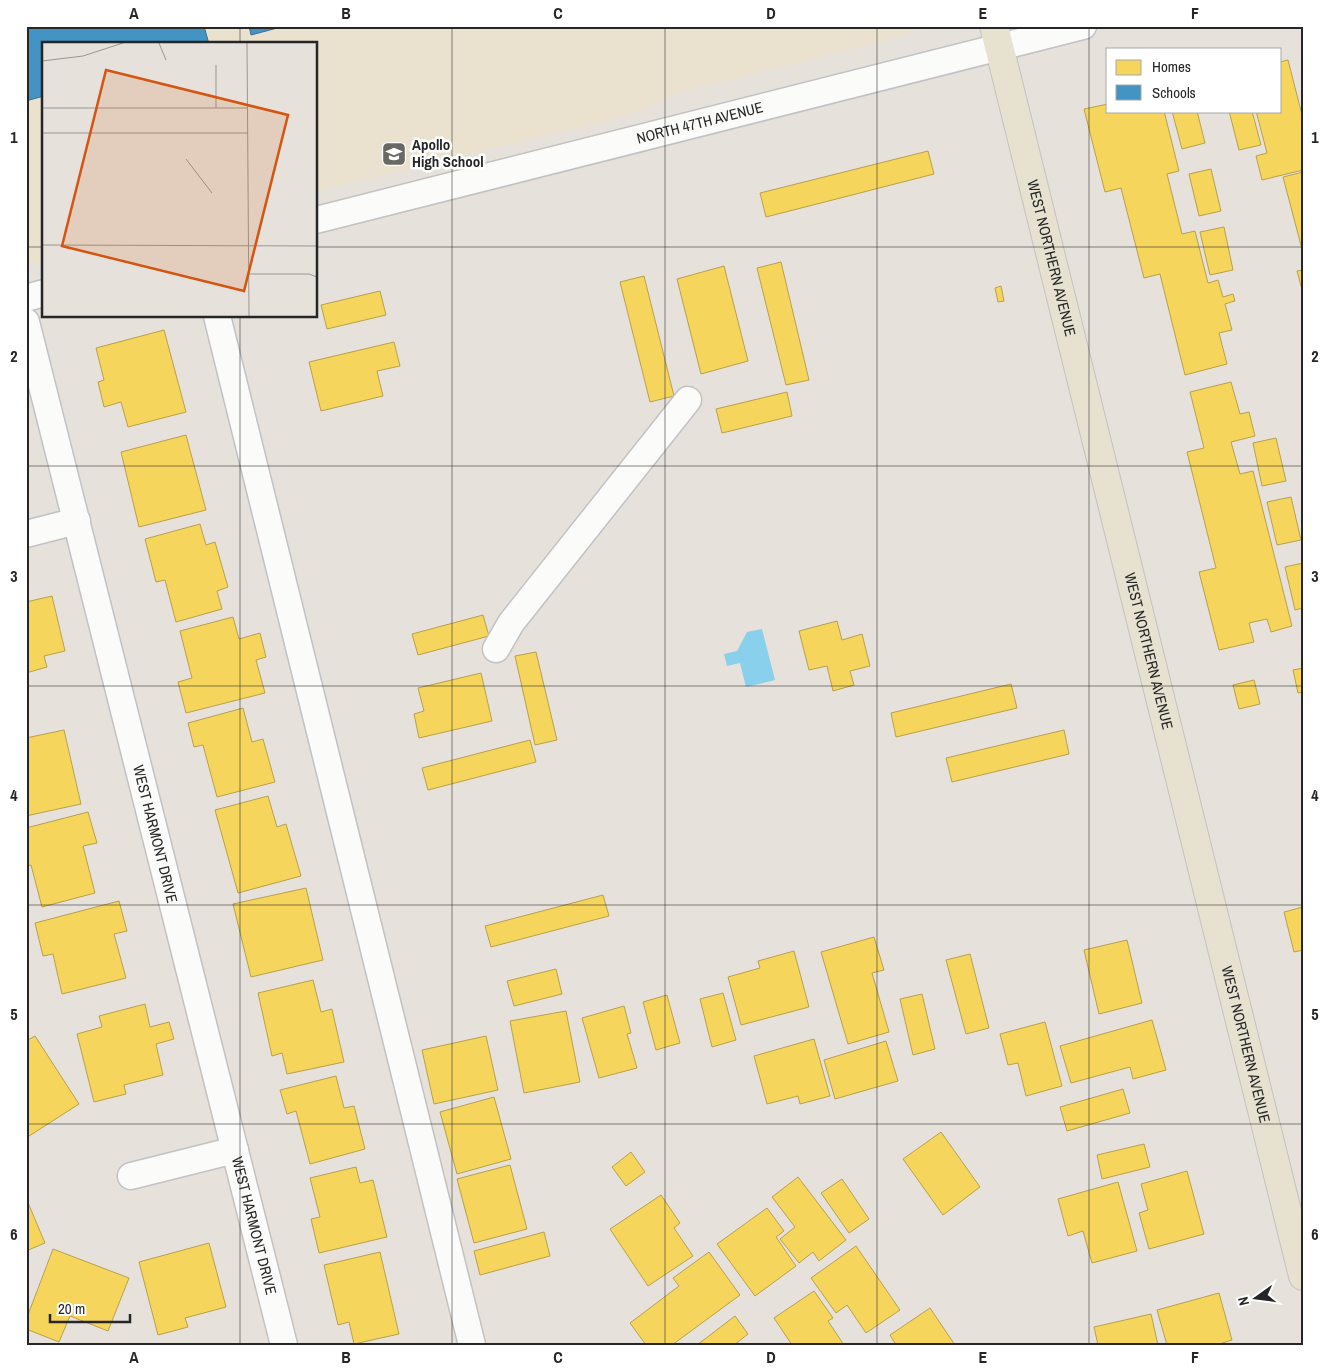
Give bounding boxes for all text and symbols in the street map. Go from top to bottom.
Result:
text: A [129,2,139,24]
text: B [341,2,351,24]
text: C [553,2,563,24]
text: D [766,2,776,24]
text: E [979,2,988,24]
text: F [1191,2,1199,24]
inset map [42,42,318,318]
legend [1106,48,1282,112]
text: Homes [1152,56,1191,77]
text: Schools [1152,82,1196,103]
street label: NORTH 47TH AVENUE [634,96,765,148]
text: 1 [10,126,18,148]
text: 1 [1311,126,1319,148]
place label: Apollo High School [412,134,484,172]
school or university icon: Apollo High School [381,141,407,167]
street label: WEST NORTHERN AVENUE [1022,177,1081,338]
text: 2 [10,345,18,367]
text: 2 [1311,345,1319,367]
text: 3 [10,565,18,587]
text: 3 [1311,565,1319,587]
street label: WEST NORTHERN AVENUE [1120,570,1179,732]
street label: WEST HARMONT DRIVE [128,762,183,905]
text: 4 [10,784,18,806]
text: 4 [1311,784,1319,806]
street label: WEST NORTHERN AVENUE [1217,964,1276,1125]
text: 5 [10,1003,18,1025]
text: 5 [1311,1003,1319,1025]
street label: WEST HARMONT DRIVE [227,1154,282,1297]
text: 6 [10,1223,18,1245]
text: 6 [1311,1223,1319,1245]
north arrow [1232,1274,1282,1324]
scale bar [50,1291,130,1323]
text: N [1234,1295,1253,1307]
text: 20 m [58,1298,85,1319]
text: A [129,1346,139,1368]
text: B [341,1346,351,1368]
text: C [553,1346,563,1368]
text: D [766,1346,776,1368]
text: E [979,1346,988,1368]
text: F [1191,1346,1199,1368]

